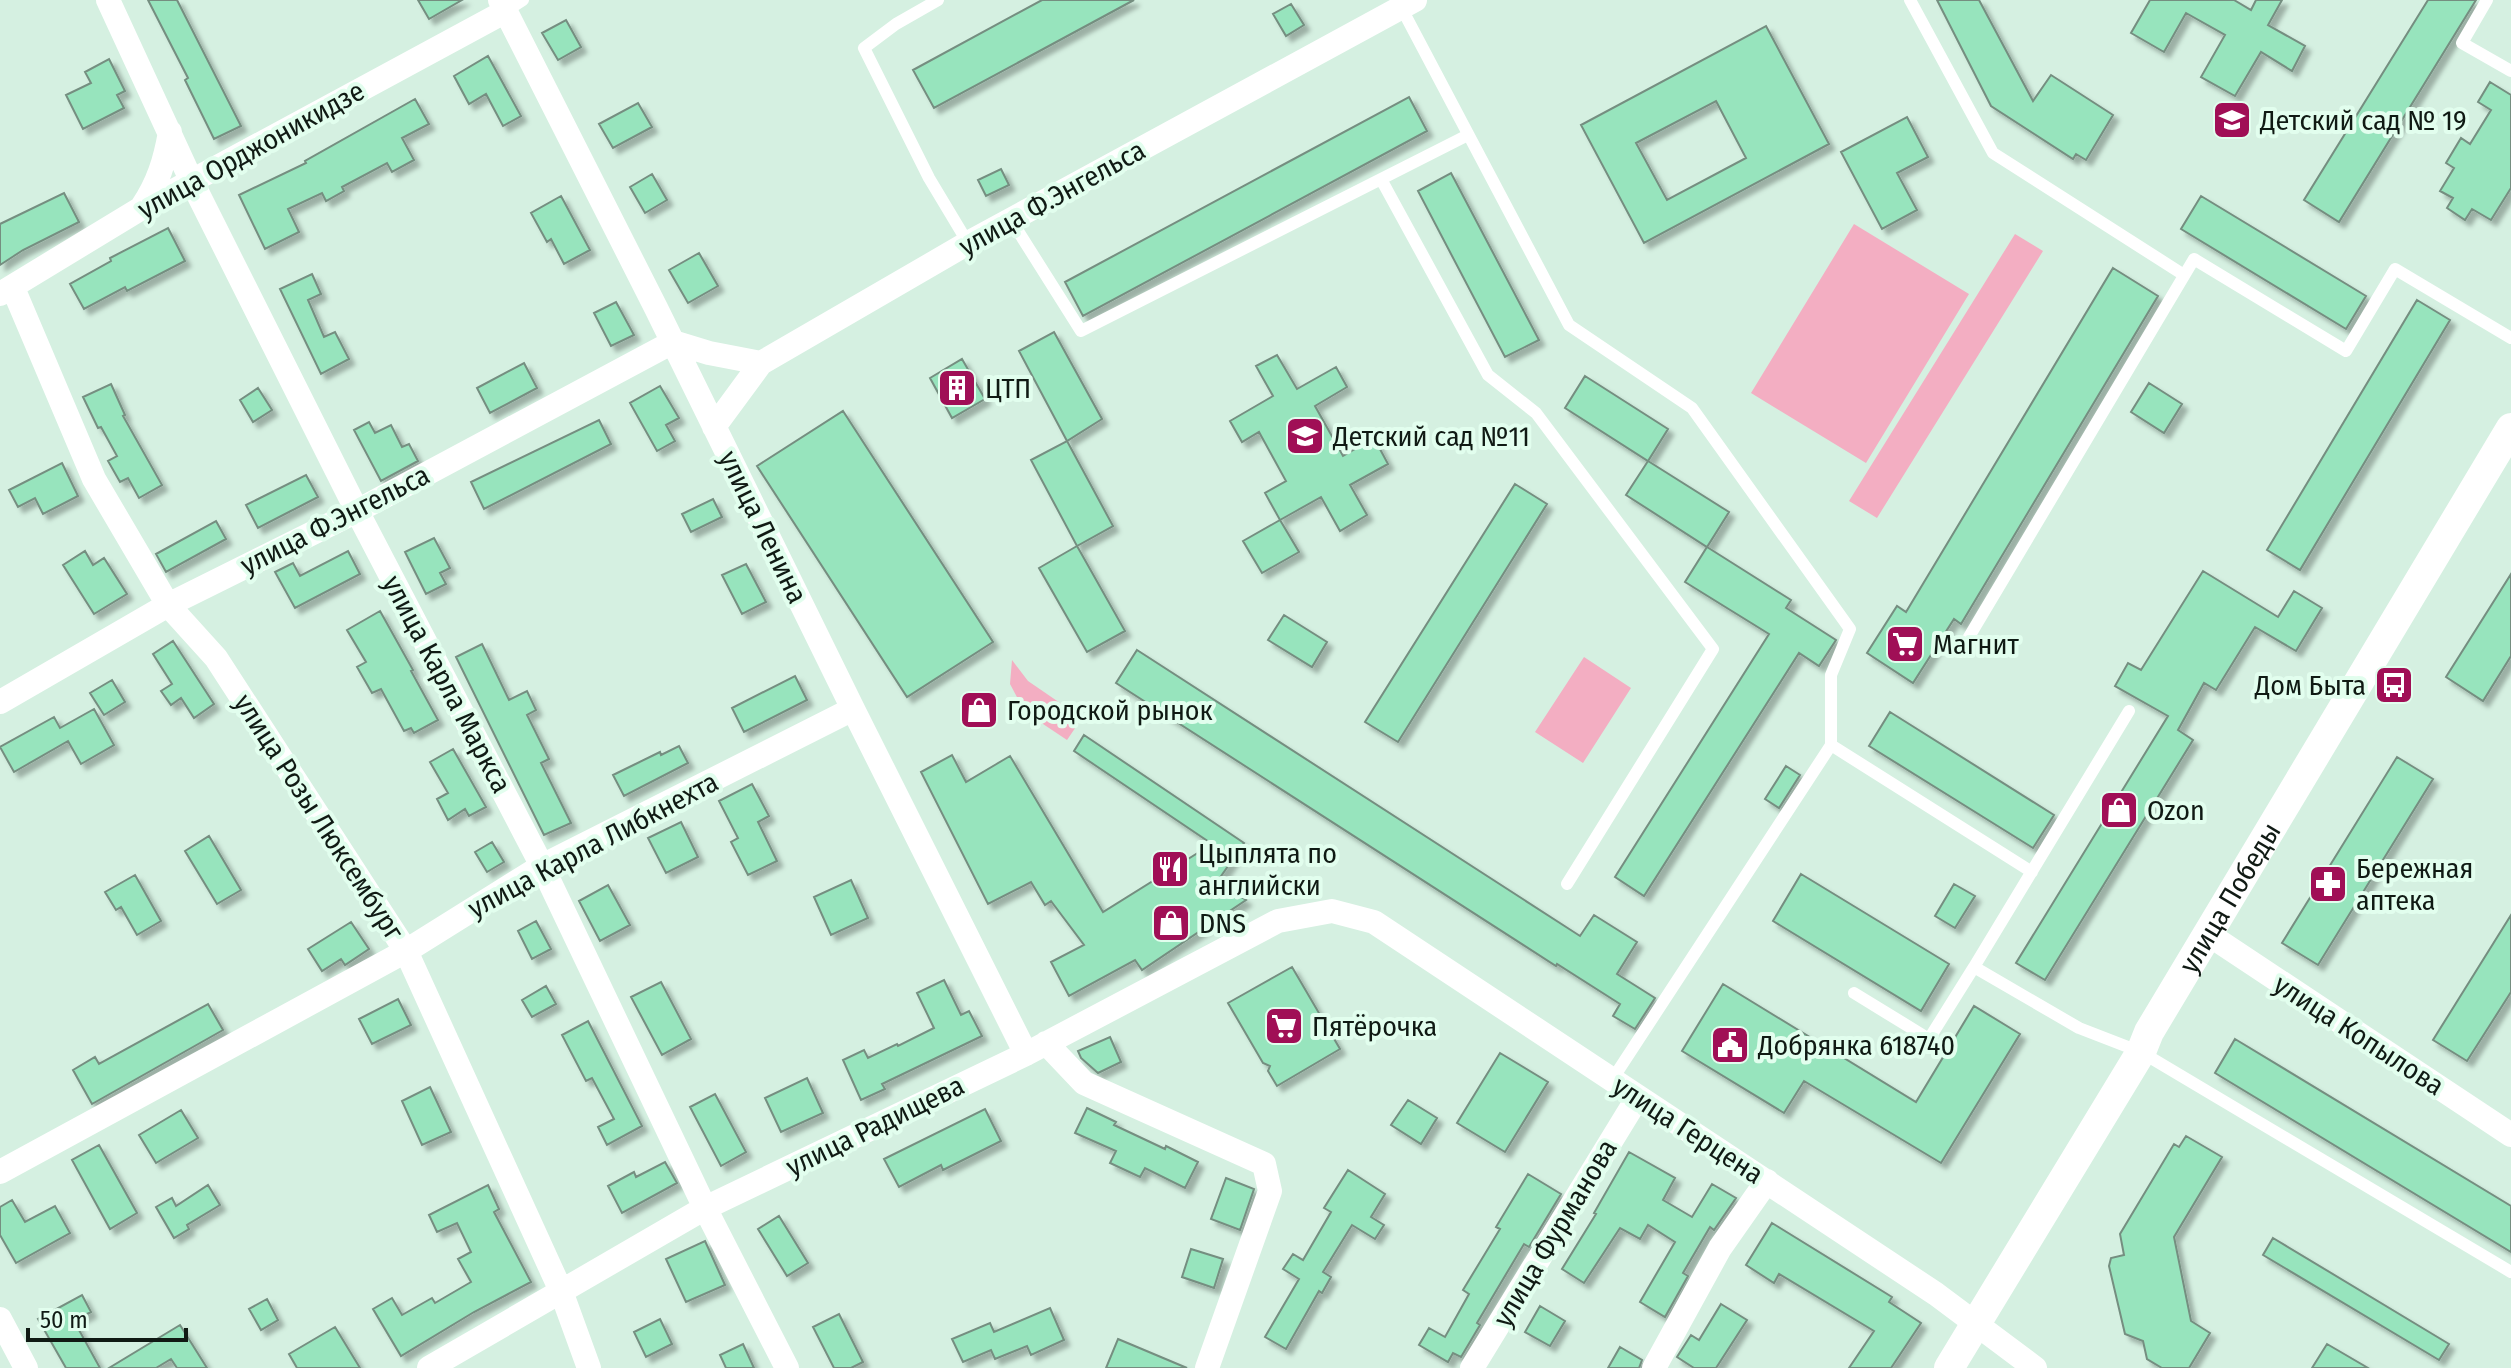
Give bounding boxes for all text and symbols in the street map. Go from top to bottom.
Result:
street label: улица Орджоникидзе [132,74,370,226]
school or university icon: Детский сад № 19 [2211,99,2253,141]
place label: Детский сад № 19 [2259,104,2467,137]
street label: улица Ф.Энгельса [953,133,1151,263]
building icon: ЦТП [936,367,978,409]
place label: ЦТП [985,372,1031,405]
school or university icon: Детский сад №11 [1284,415,1326,457]
place label: Детский сад №11 [1332,420,1530,453]
street label: улица Ленина [712,445,814,609]
street label: улица Ф.Энгельса [235,458,435,582]
street label: улица Карла Маркса [376,570,518,798]
supermarket icon: Магнит [1884,623,1926,665]
place label: Магнит [1933,628,2019,661]
bus stop icon: Дом Быта [2373,664,2415,706]
place label: Дом Быта [2254,669,2366,702]
street label: улица Розы Люксембург [227,688,411,946]
shop icon: Городской рынок [958,689,1000,731]
place label: Городской рынок [1007,694,1213,727]
street label: улица Карла Либкнехта [462,765,724,925]
shop icon: Ozon [2098,789,2140,831]
place label: Ozon [2147,794,2205,827]
street label: улица Победы [2172,817,2287,979]
place label: Цыплята по английски [1198,837,1337,902]
restaurant icon: Цыплята по английски [1149,848,1191,890]
place label: Бережная аптека [2356,852,2473,917]
pharmacy icon: Бережная аптека [2307,863,2349,905]
shop icon: DNS [1150,902,1192,944]
place label: DNS [1199,907,1246,940]
street label: улица Копылова [2268,968,2450,1102]
supermarket icon: Пятёрочка [1263,1005,1305,1047]
place label: Пятёрочка [1312,1010,1437,1043]
public building icon: Добрянка 618740 [1709,1024,1751,1066]
place label: Добрянка 618740 [1757,1029,1955,1062]
street label: улица Радищева [781,1069,969,1183]
street label: улица Герцена [1607,1069,1769,1191]
street label: улица Фурманова [1486,1133,1624,1333]
scale bar [28,1292,186,1342]
text: 50 m [40,1306,88,1334]

